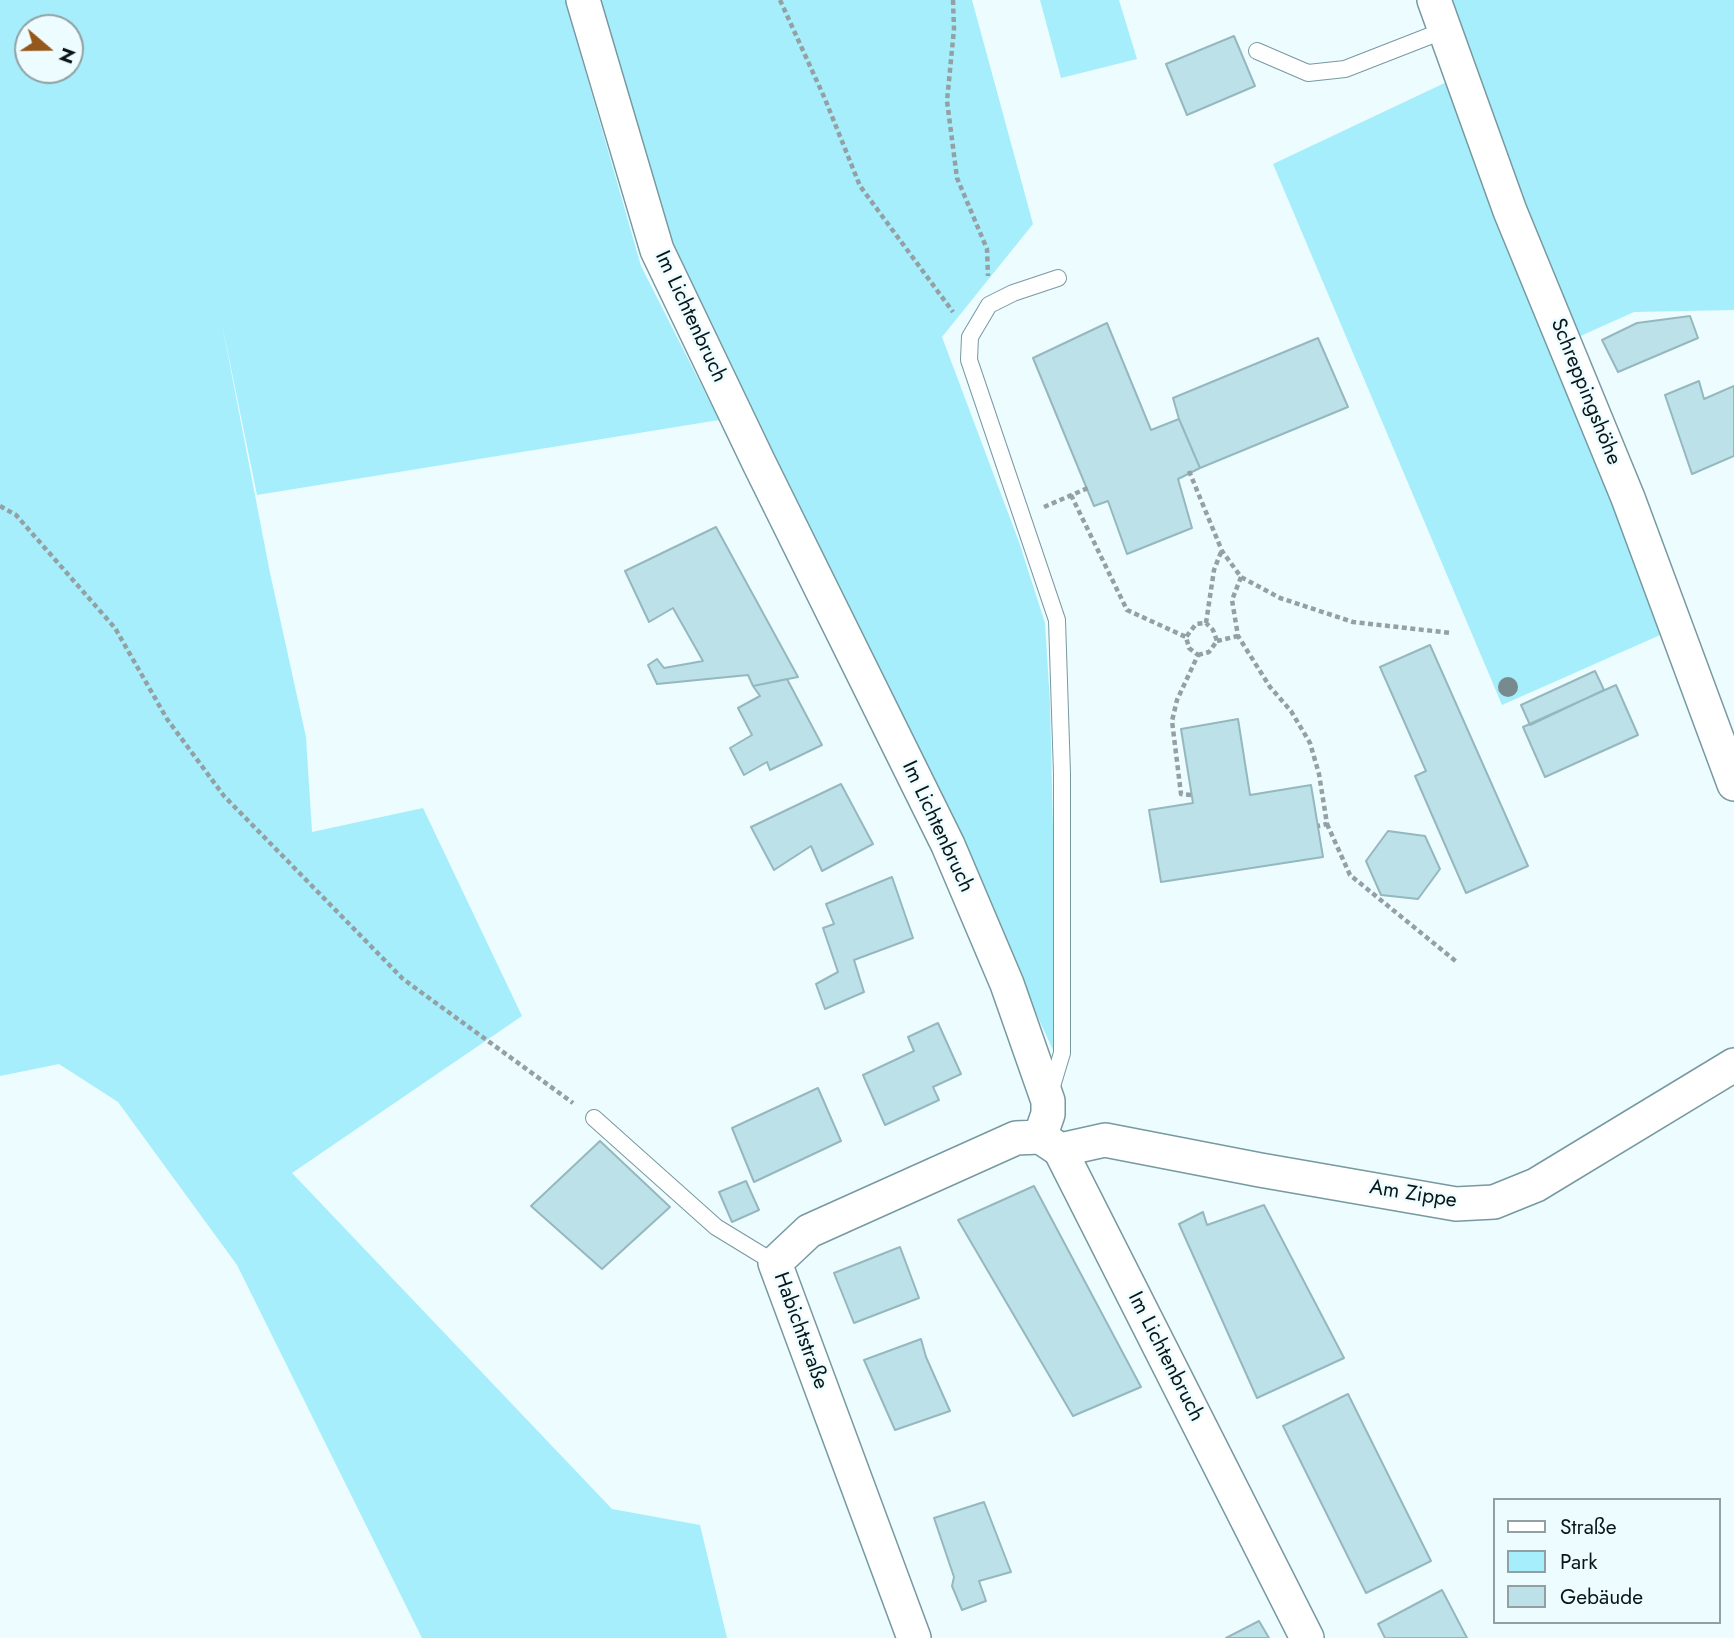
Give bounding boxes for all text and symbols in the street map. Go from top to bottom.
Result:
north arrow [14,14,84,84]
text: N [52,44,83,67]
street label: Im Lichtenbruch [649,247,731,387]
street label: Schreppingshöhe [1544,315,1626,469]
street label: Im Lichtenbruch [896,757,978,897]
street label: Am Zippe [1367,1176,1459,1214]
street label: Habichtstraße [767,1269,833,1393]
street label: Im Lichtenbruch [1122,1288,1208,1426]
legend [1492,1498,1720,1624]
text: Straße [1560,1512,1617,1542]
text: Park [1560,1547,1597,1577]
text: Gebäude [1560,1582,1643,1612]

